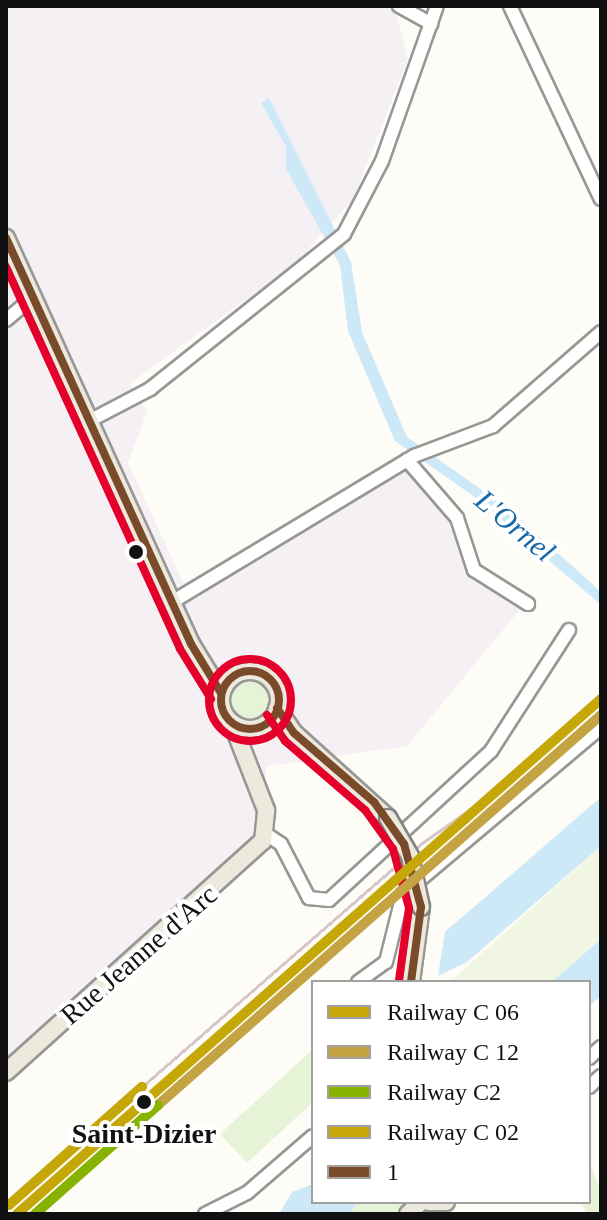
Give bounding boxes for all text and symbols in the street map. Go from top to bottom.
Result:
water label: L'Ornel [468,482,562,570]
unlabelled marker [128,544,144,560]
street label: Rue Jeanne d'Arc [54,878,224,1032]
legend [311,980,591,1204]
text: Railway C 06 [387,999,519,1025]
text: Railway C 12 [387,1039,519,1065]
text: Railway C2 [387,1079,501,1105]
marker: Saint-Dizier [132,1090,156,1114]
place label: Saint-Dizier [72,1117,216,1151]
text: Railway C 02 [387,1119,519,1145]
text: 1 [387,1159,399,1185]

